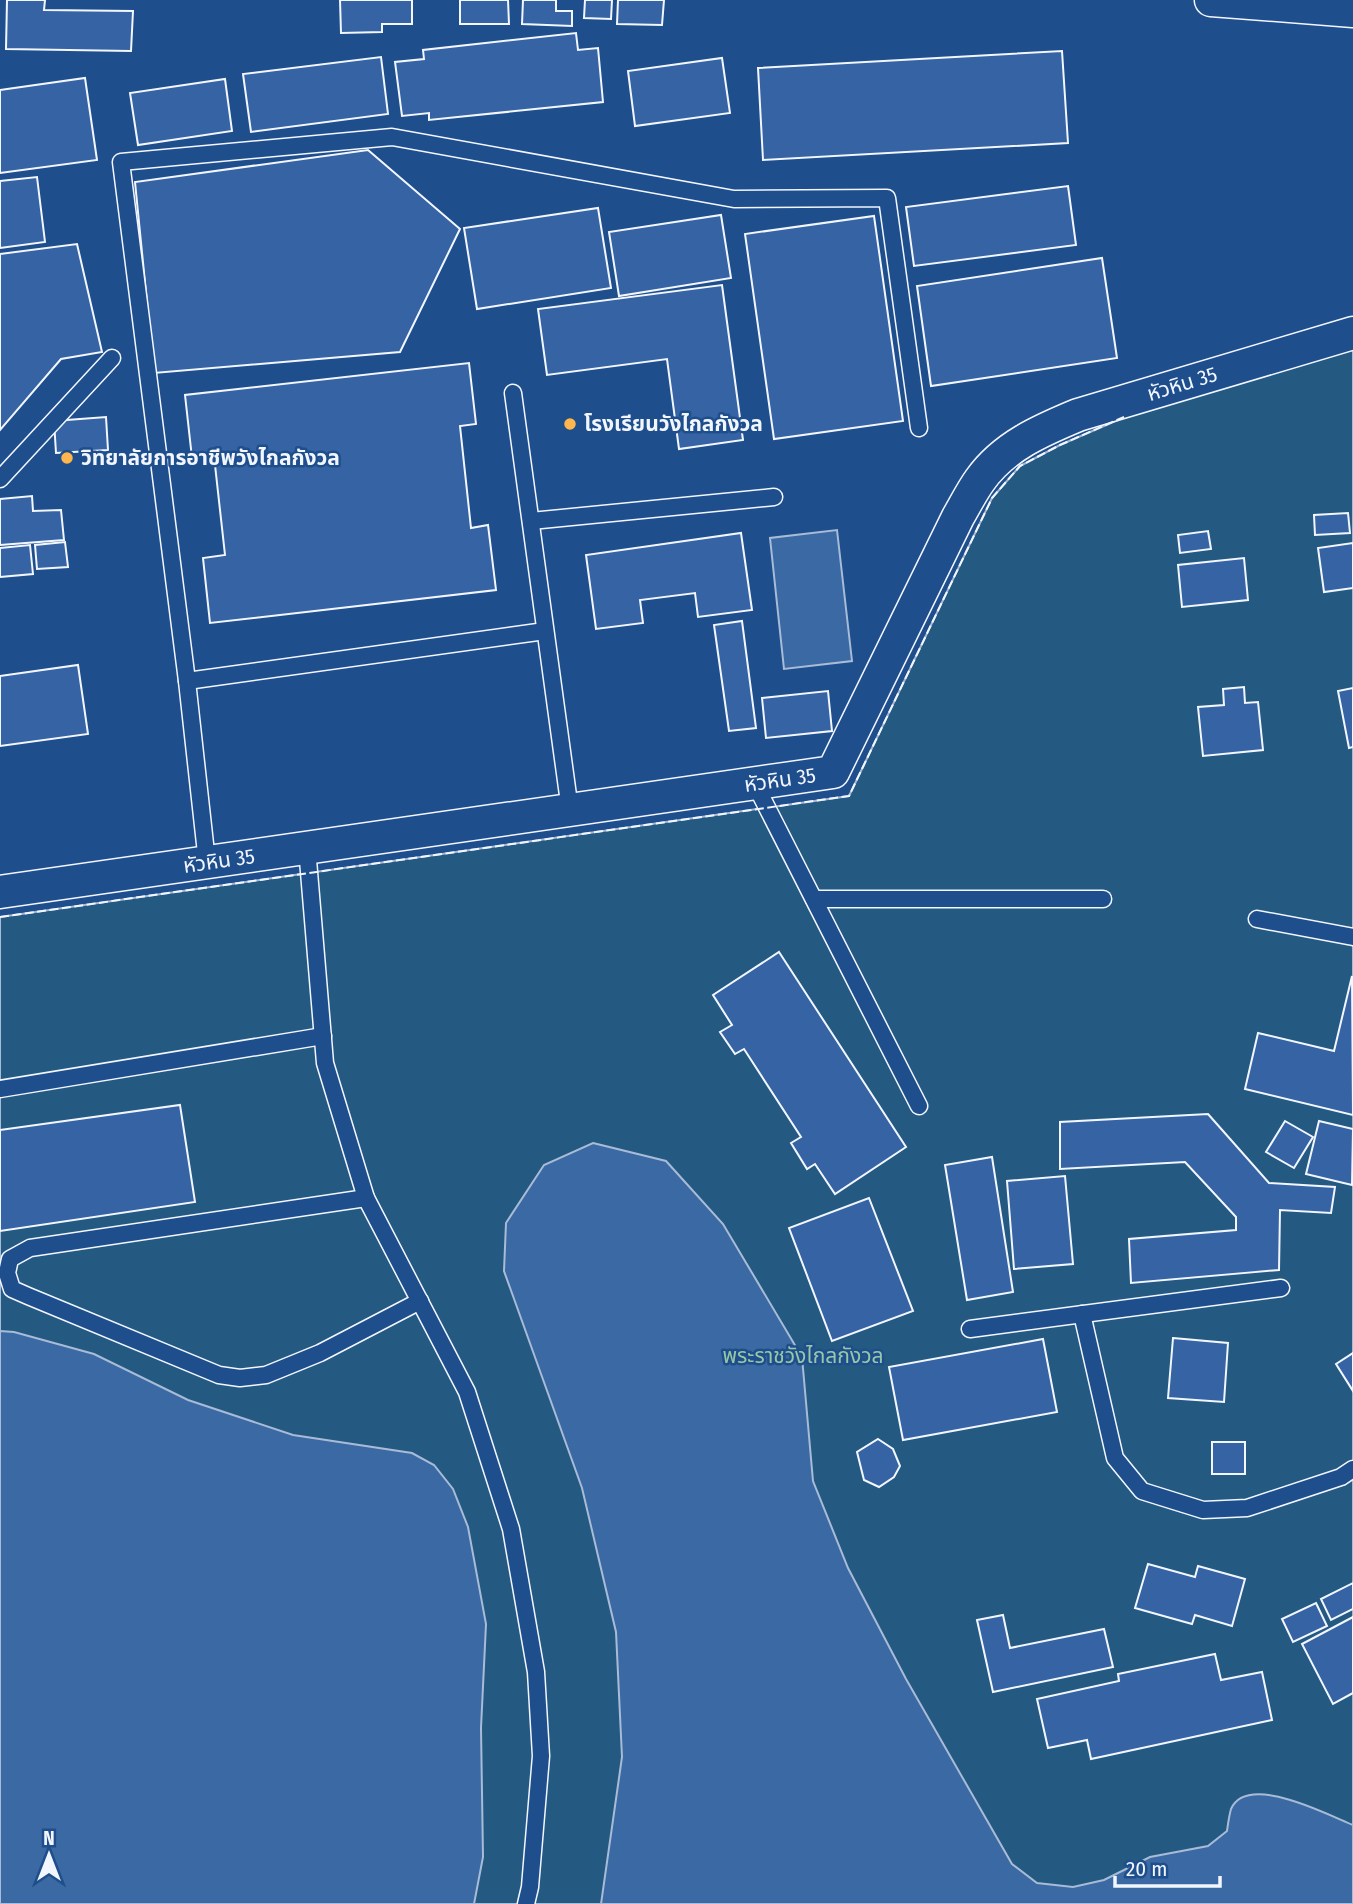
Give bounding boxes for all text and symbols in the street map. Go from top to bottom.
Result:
street label: หัวหิน 35 [1144,361,1220,407]
place label: โรงเรียนวังไกลกังวล [584,411,763,437]
marker: โรงเรียนวังไกลกังวล [562,416,578,432]
place label: วิทยาลัยการอาชีพวังไกลกังวล [80,445,340,471]
marker: วิทยาลัยการอาชีพวังไกลกังวล [59,450,75,466]
street label: หัวหิน 35 [743,762,817,798]
street label: หัวหิน 35 [182,843,256,879]
park label: พระราชวังไกลกังวล [722,1343,884,1369]
north arrow [14,1820,84,1890]
text: N [43,1827,55,1850]
scale bar [1115,1844,1220,1888]
text: 20 m [1126,1856,1167,1882]

